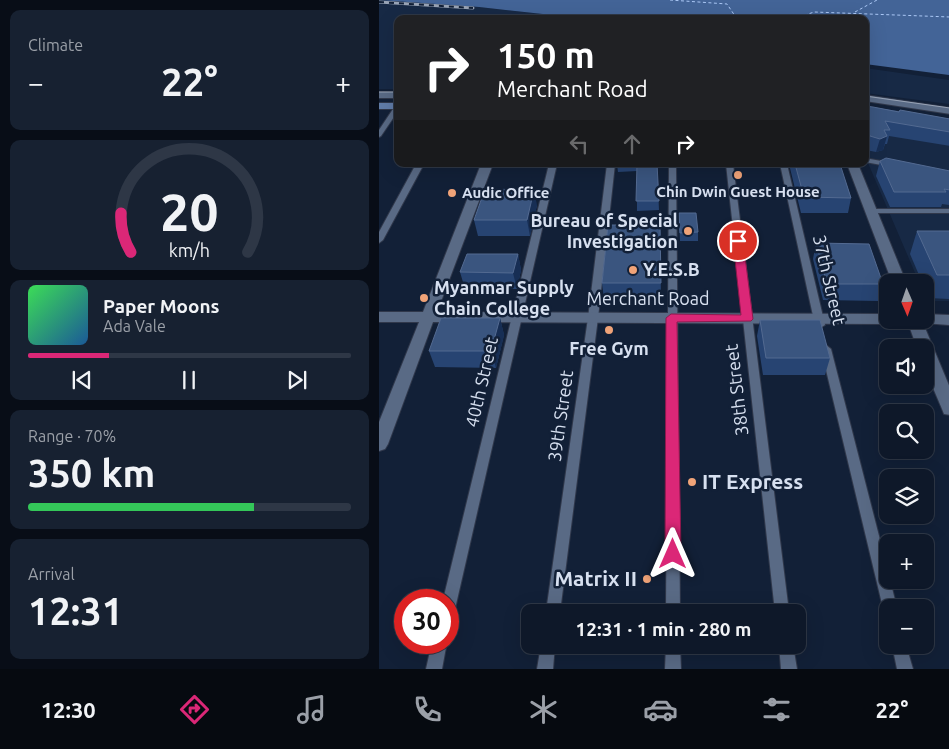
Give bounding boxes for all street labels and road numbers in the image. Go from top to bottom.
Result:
street label: 37th Street [810,233,850,327]
street label: Merchant Road [586,288,710,308]
street label: 40th Street [461,335,501,429]
street label: 38th Street [720,343,752,437]
street label: 39th Street [544,369,576,463]

